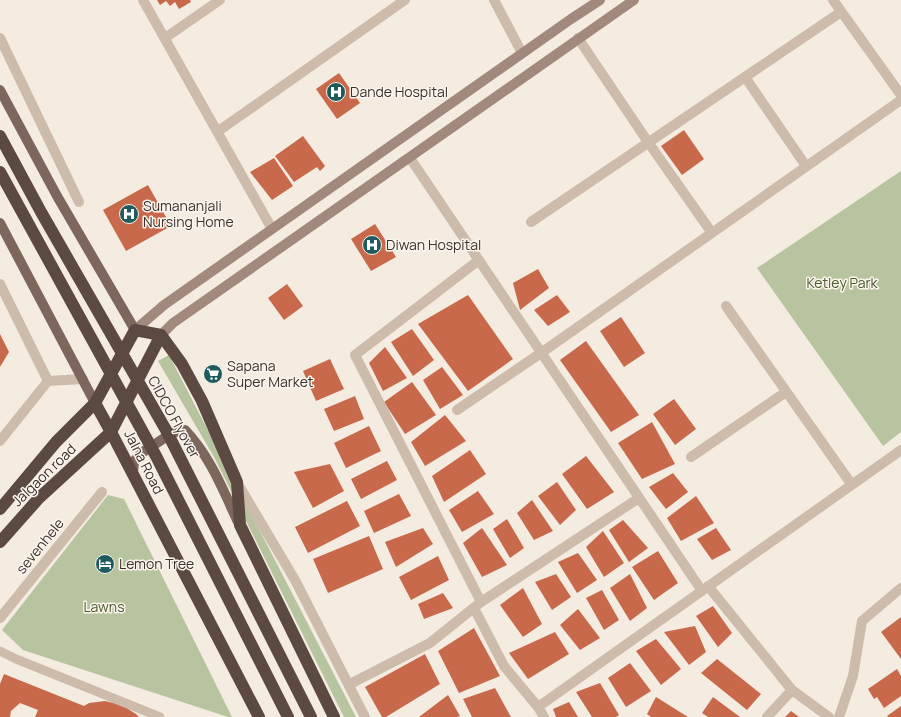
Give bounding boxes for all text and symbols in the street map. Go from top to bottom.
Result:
hospital icon: Dande Hospital [325,81,347,103]
place label: Dande Hospital [350,82,448,101]
place label: Sumananjali Nursing Home [143,196,234,231]
hospital icon: Sumananjali Nursing Home [118,203,140,225]
hospital icon: Diwan Hospital [361,234,383,256]
place label: Diwan Hospital [386,235,481,254]
park label: Ketley Park [807,273,879,292]
place label: Sapana Super Market [227,356,314,391]
supermarket icon: Sapana Super Market [202,363,224,385]
street label: CIDCO Flyover [144,372,205,461]
street label: Jalna Road [120,426,169,497]
street label: Jalgaon road [7,439,80,510]
street label: sevenhele [11,514,68,577]
hotel icon: Lemon Tree [94,553,116,575]
place label: Lemon Tree [119,554,194,573]
park label: Lawns [83,597,125,616]

